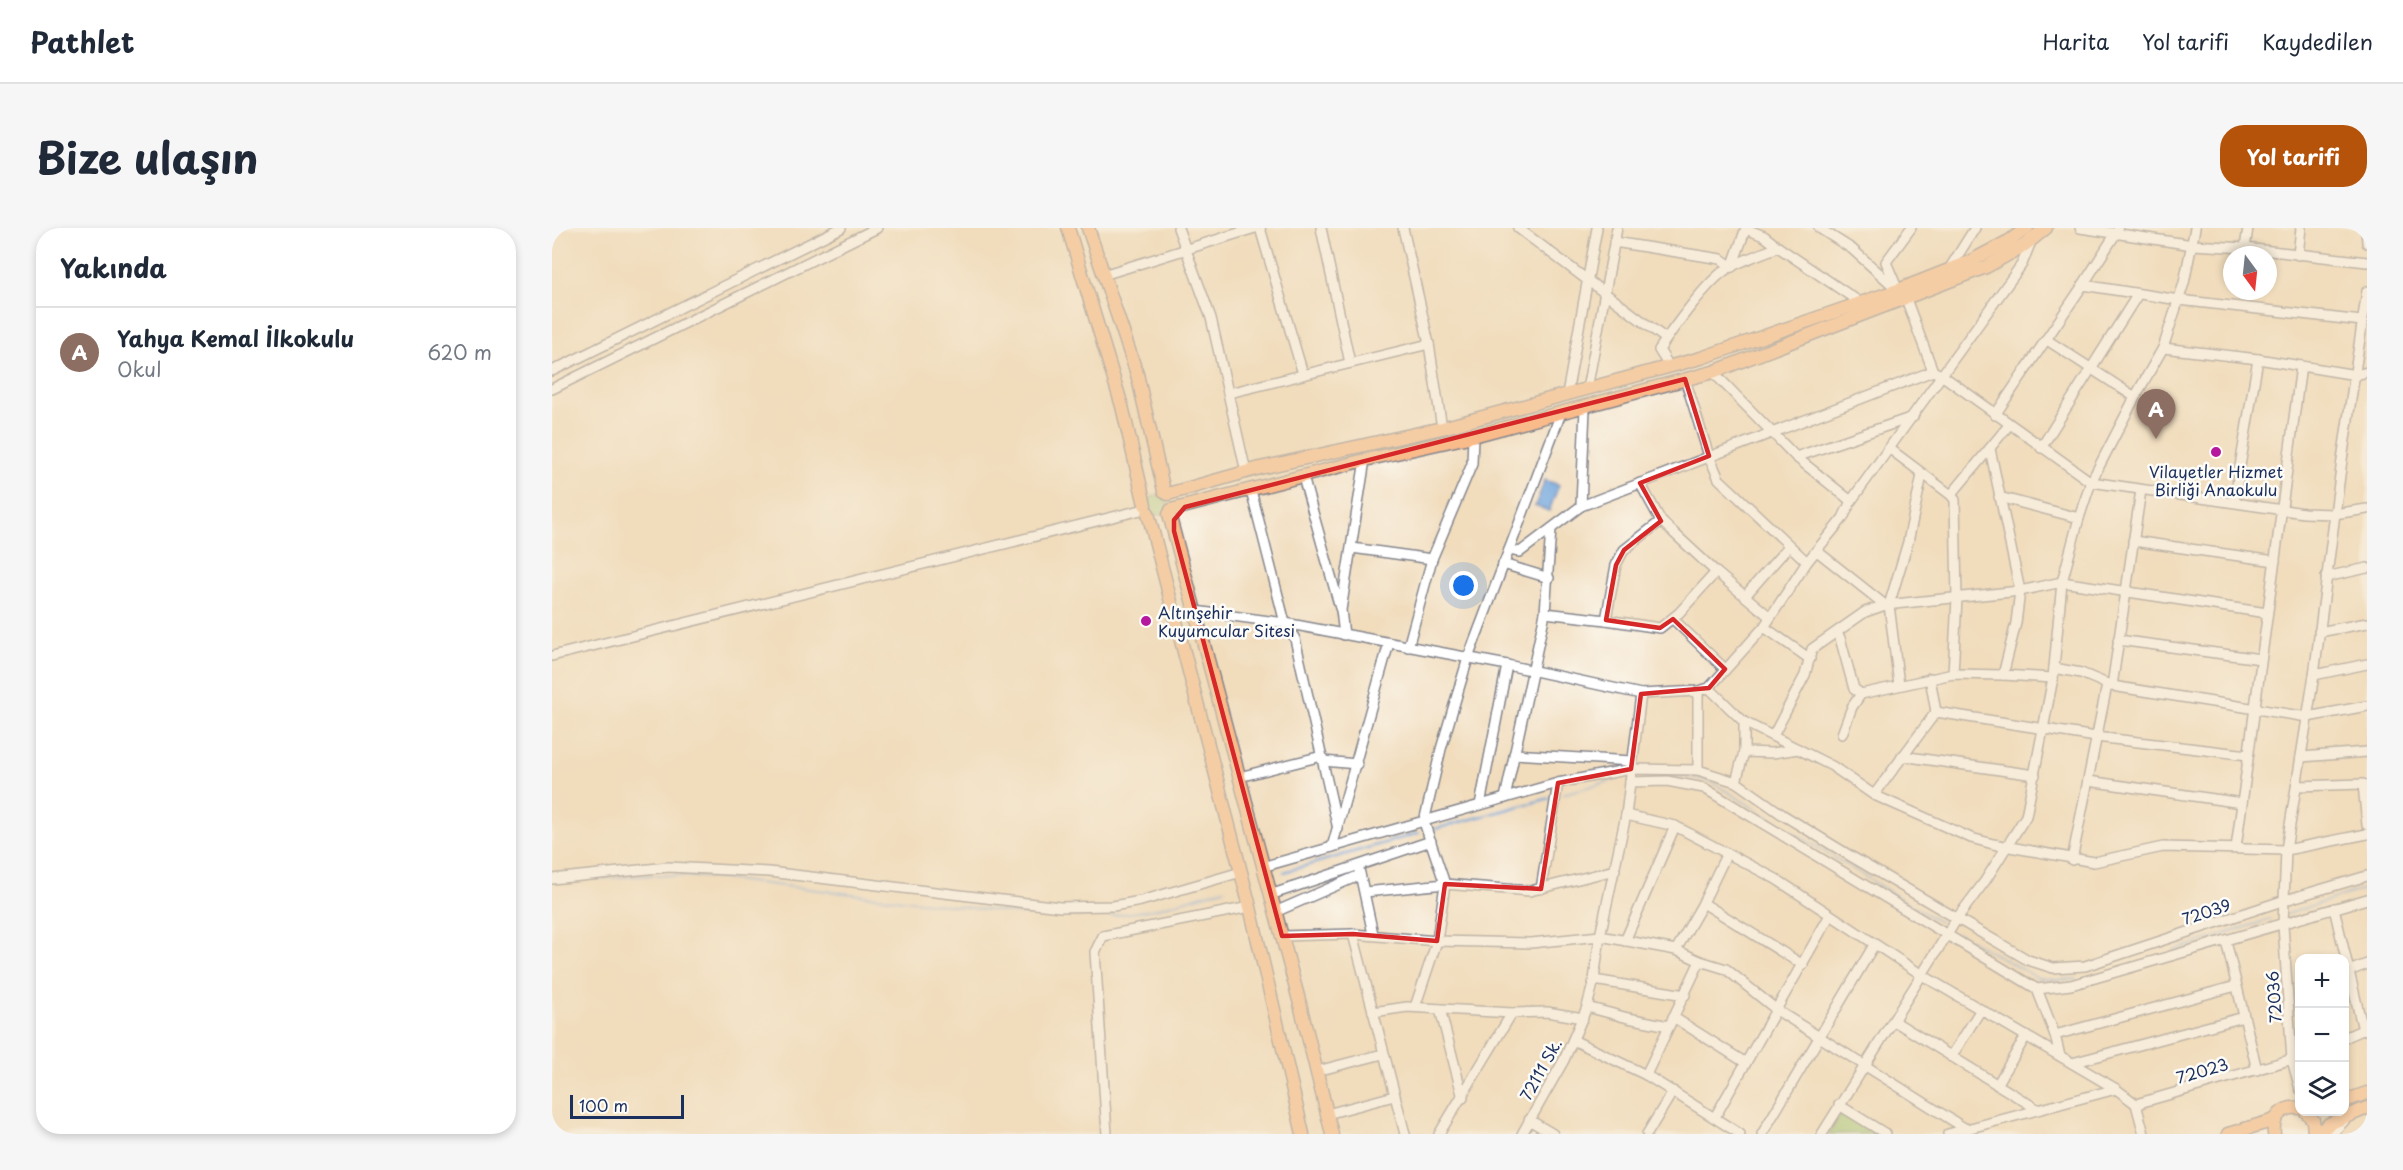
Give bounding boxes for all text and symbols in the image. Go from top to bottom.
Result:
text: Pathlet [30,20,134,63]
text: Harita [2042,25,2109,57]
text: Yol tarifi [2142,25,2229,57]
text: Kaydedilen [2262,25,2373,57]
text: Bize ulaşın [36,125,258,188]
button: Yol tarifi [2220,125,2367,187]
north arrow [2223,246,2277,300]
text: Yakında [60,248,167,287]
text: Yahya Kemal İlkokulu [117,321,354,354]
text: A [72,337,87,367]
text: 620 m [428,337,492,367]
text: Okul [117,354,161,384]
pin: A [2136,390,2176,439]
marker: Vilayetler Hizmet Birliği Anaokulu [2209,445,2223,459]
place label: Vilayetler Hizmet Birliği Anaokulu [2149,459,2283,501]
your location [1449,571,1478,600]
place label: Altınşehir Kuyumcular Sitesi [1158,600,1295,642]
marker: Altınşehir Kuyumcular Sitesi [1139,614,1153,628]
street label: 72039 [2179,892,2233,930]
map controls [2295,954,2349,1116]
button: + [2295,954,2349,1008]
street label: 72036 [2259,970,2287,1024]
button: − [2295,1008,2349,1062]
street label: 72111 Sk. [1513,1034,1567,1104]
street label: 72023 [2173,1051,2231,1089]
button: layers [2295,1062,2349,1116]
scale bar [570,1092,684,1120]
text: 100 m [579,1093,628,1117]

